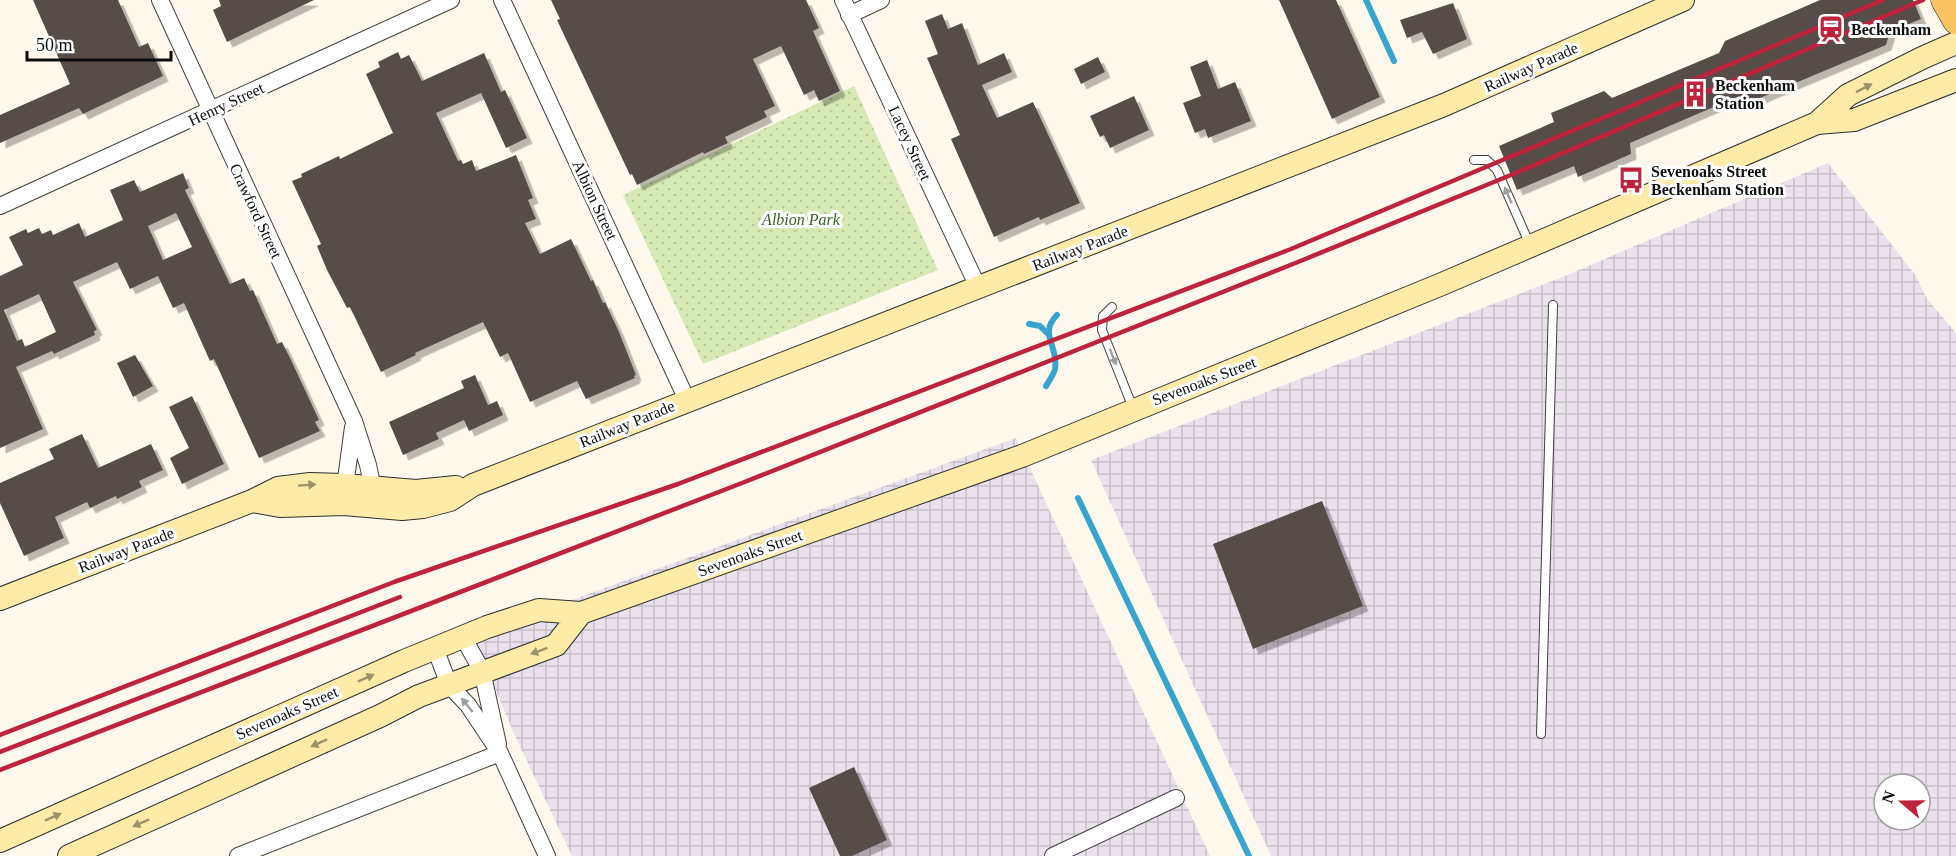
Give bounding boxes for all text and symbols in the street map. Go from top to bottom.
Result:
station icon: Beckenham [1816,14,1846,44]
place label: Beckenham [1851,21,1932,38]
scale bar [27,24,171,62]
text: 50 m [36,35,73,55]
street label: Railway Parade [1481,39,1581,96]
place label: Beckenham Station [1715,77,1796,112]
street label: Henry Street [186,79,267,130]
building icon: Beckenham Station [1680,79,1710,109]
one-way arrow [1855,83,1872,92]
street label: Lacey Street [884,103,935,184]
street label: Albion Street [569,158,621,243]
street label: Crawford Street [227,161,286,262]
place label: Sevenoaks Street Beckenham Station [1651,163,1784,198]
bus stop icon: Sevenoaks Street Beckenham Station [1616,165,1646,195]
one-way arrow [1503,186,1513,204]
park label: Albion Park [761,211,841,228]
street label: Railway Parade [1030,222,1130,275]
one-way arrow [1109,348,1118,366]
street label: Sevenoaks Street [1150,353,1259,409]
street label: Railway Parade [577,397,677,452]
one-way arrow [298,480,317,490]
street label: Railway Parade [76,524,176,577]
street label: Sevenoaks Street [696,526,805,580]
one-way arrow [530,646,548,656]
one-way arrow [357,673,375,683]
street label: Sevenoaks Street [233,683,341,743]
one-way arrow [460,697,473,713]
one-way arrow [310,739,327,748]
north arrow [1872,772,1932,832]
text: N [1878,788,1898,805]
one-way arrow [45,813,62,822]
one-way arrow [132,819,150,829]

